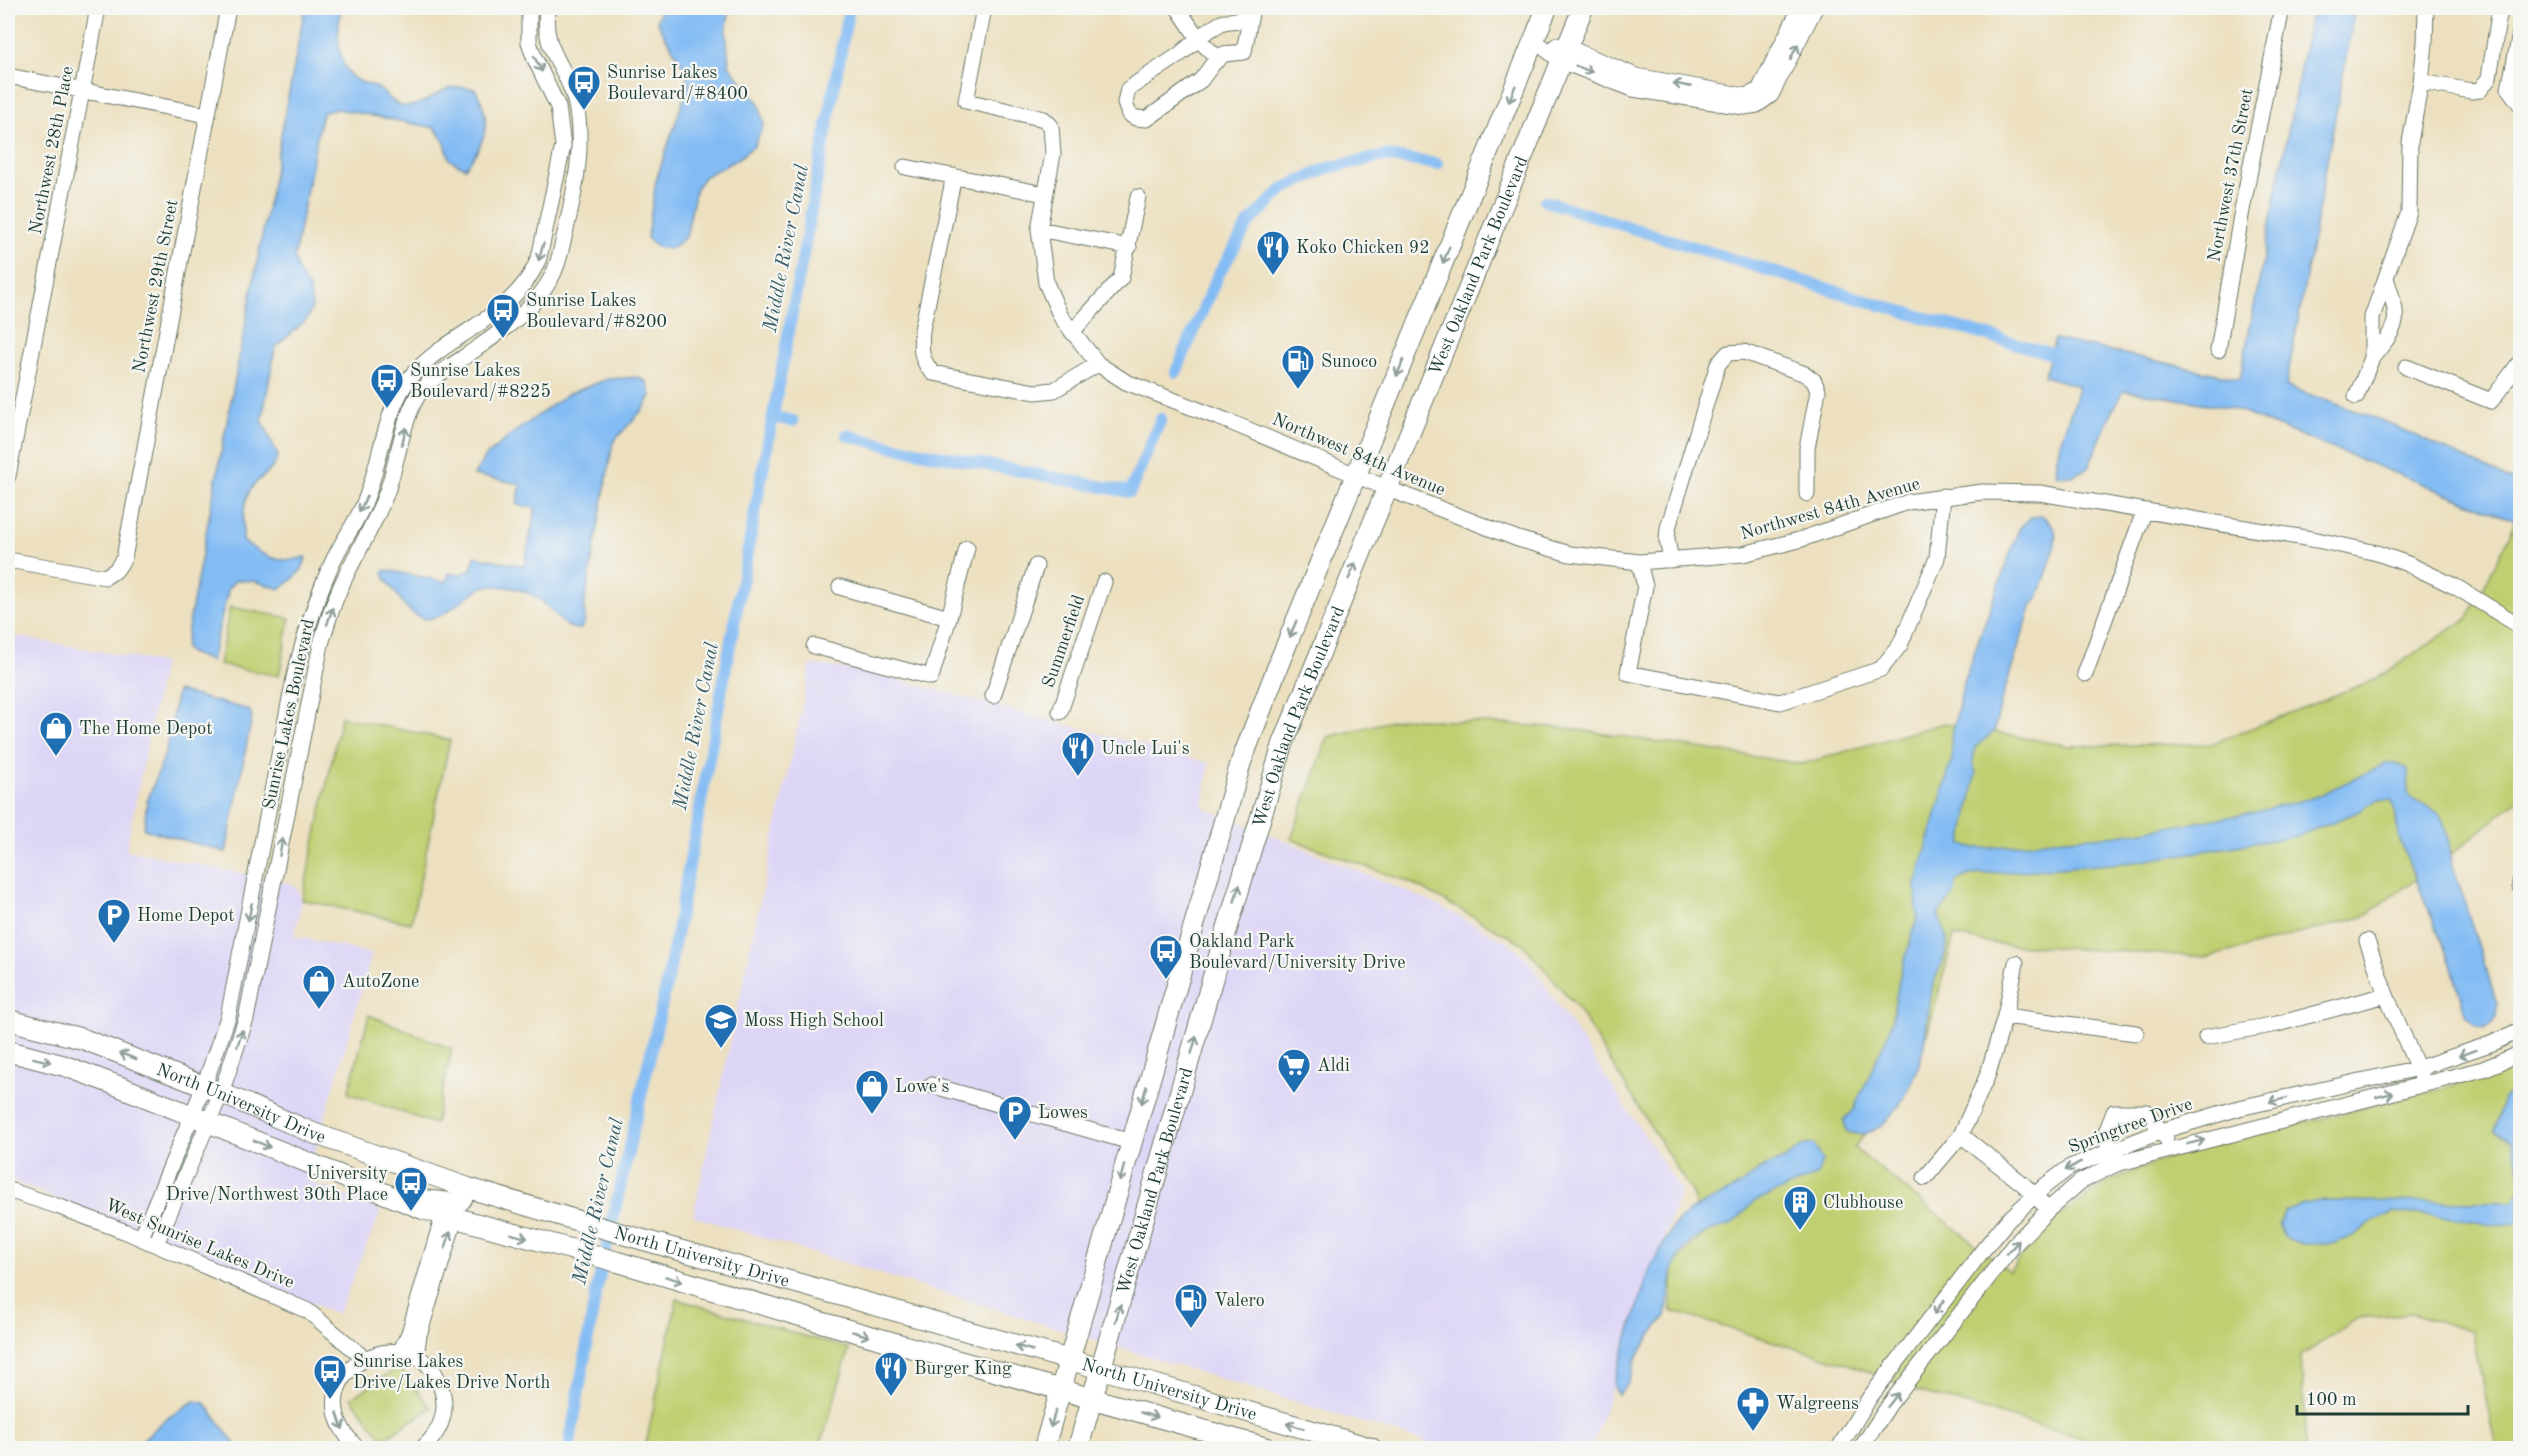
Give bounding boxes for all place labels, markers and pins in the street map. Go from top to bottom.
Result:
bus stop icon: Sunrise Lakes Boulevard/#8400 [566,64,602,111]
place label: Sunrise Lakes Boulevard/#8400 [607,64,748,103]
restaurant icon: Koko Chicken 92 [1255,229,1291,276]
place label: Koko Chicken 92 [1296,239,1430,257]
bus stop icon: Sunrise Lakes Boulevard/#8200 [485,292,521,339]
place label: Sunrise Lakes Boulevard/#8200 [526,292,667,331]
fuel station icon: Sunoco [1280,343,1316,390]
place label: Sunoco [1321,353,1377,371]
bus stop icon: Sunrise Lakes Boulevard/#8225 [369,362,405,409]
place label: Sunrise Lakes Boulevard/#8225 [410,362,551,401]
shop icon: The Home Depot [38,710,74,757]
place label: The Home Depot [79,720,213,738]
restaurant icon: Uncle Lui's [1060,730,1096,777]
place label: Uncle Lui's [1101,740,1190,758]
parking icon: Home Depot [96,897,132,944]
place label: Home Depot [137,907,235,925]
bus stop icon: Oakland Park Boulevard/University Drive [1148,933,1184,980]
place label: Oakland Park Boulevard/University Drive [1189,933,1406,972]
shop icon: AutoZone [301,963,337,1010]
place label: AutoZone [342,973,419,991]
school or university icon: Moss High School [703,1002,739,1049]
place label: Moss High School [744,1012,884,1030]
supermarket icon: Aldi [1276,1047,1312,1094]
place label: Aldi [1317,1057,1350,1075]
shop icon: Lowe's [854,1068,890,1115]
place label: Lowe's [895,1078,949,1096]
parking icon: Lowes [997,1094,1033,1141]
place label: Lowes [1038,1104,1088,1122]
place label: University Drive/Northwest 30th Place [166,1165,388,1204]
bus stop icon: University Drive/Northwest 30th Place [393,1165,429,1212]
building icon: Clubhouse [1782,1184,1818,1231]
place label: Clubhouse [1823,1194,1903,1212]
fuel station icon: Valero [1173,1282,1209,1329]
place label: Valero [1214,1292,1265,1310]
restaurant icon: Burger King [873,1350,909,1397]
bus stop icon: Sunrise Lakes Drive/Lakes Drive North [312,1353,348,1400]
place label: Sunrise Lakes Drive/Lakes Drive North [353,1353,551,1392]
place label: Burger King [914,1360,1012,1378]
pharmacy icon: Walgreens [1735,1385,1771,1432]
place label: Walgreens [1776,1395,1859,1413]

